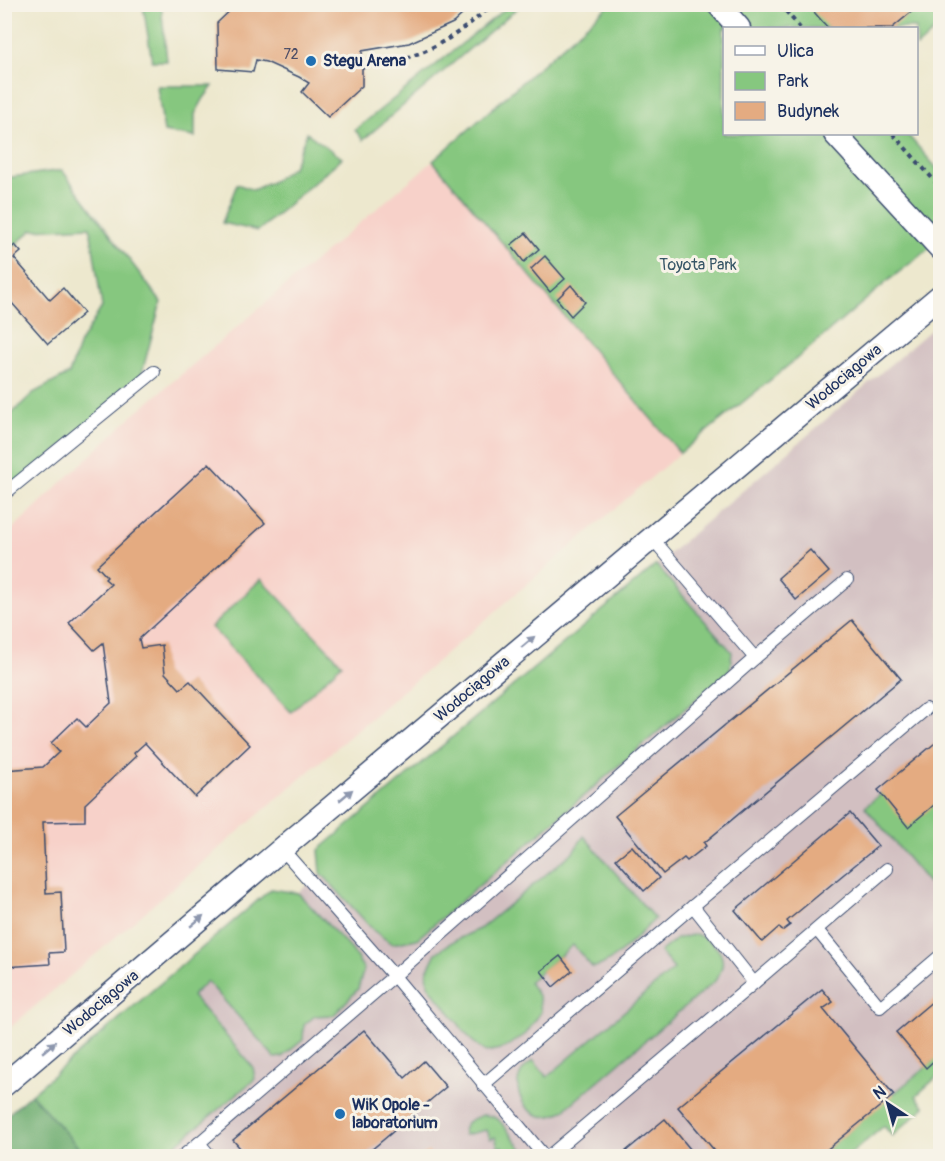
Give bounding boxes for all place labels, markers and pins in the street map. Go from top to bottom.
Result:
place label: Stegu Arena [323,51,407,71]
marker: Stegu Arena [304,54,318,68]
place label: WiK Opole - laboratorium [352,1095,438,1133]
marker: WiK Opole - laboratorium [333,1107,347,1121]

